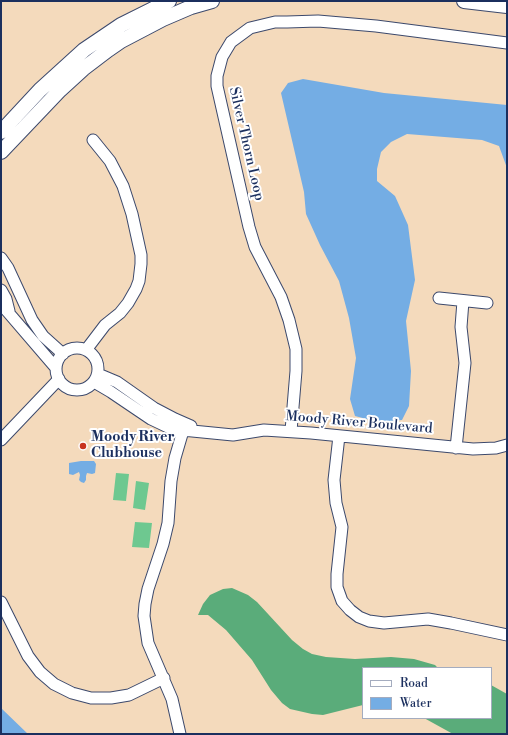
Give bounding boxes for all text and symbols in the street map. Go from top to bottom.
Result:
street label: Silver Thorn Loop [225,86,267,202]
street label: Moody River Boulevard [285,408,433,438]
place label: Moody River Clubhouse [91,430,175,462]
marker: Moody River Clubhouse [78,441,88,451]
legend [362,667,492,719]
text: Road [400,676,428,691]
text: Water [400,696,432,711]

